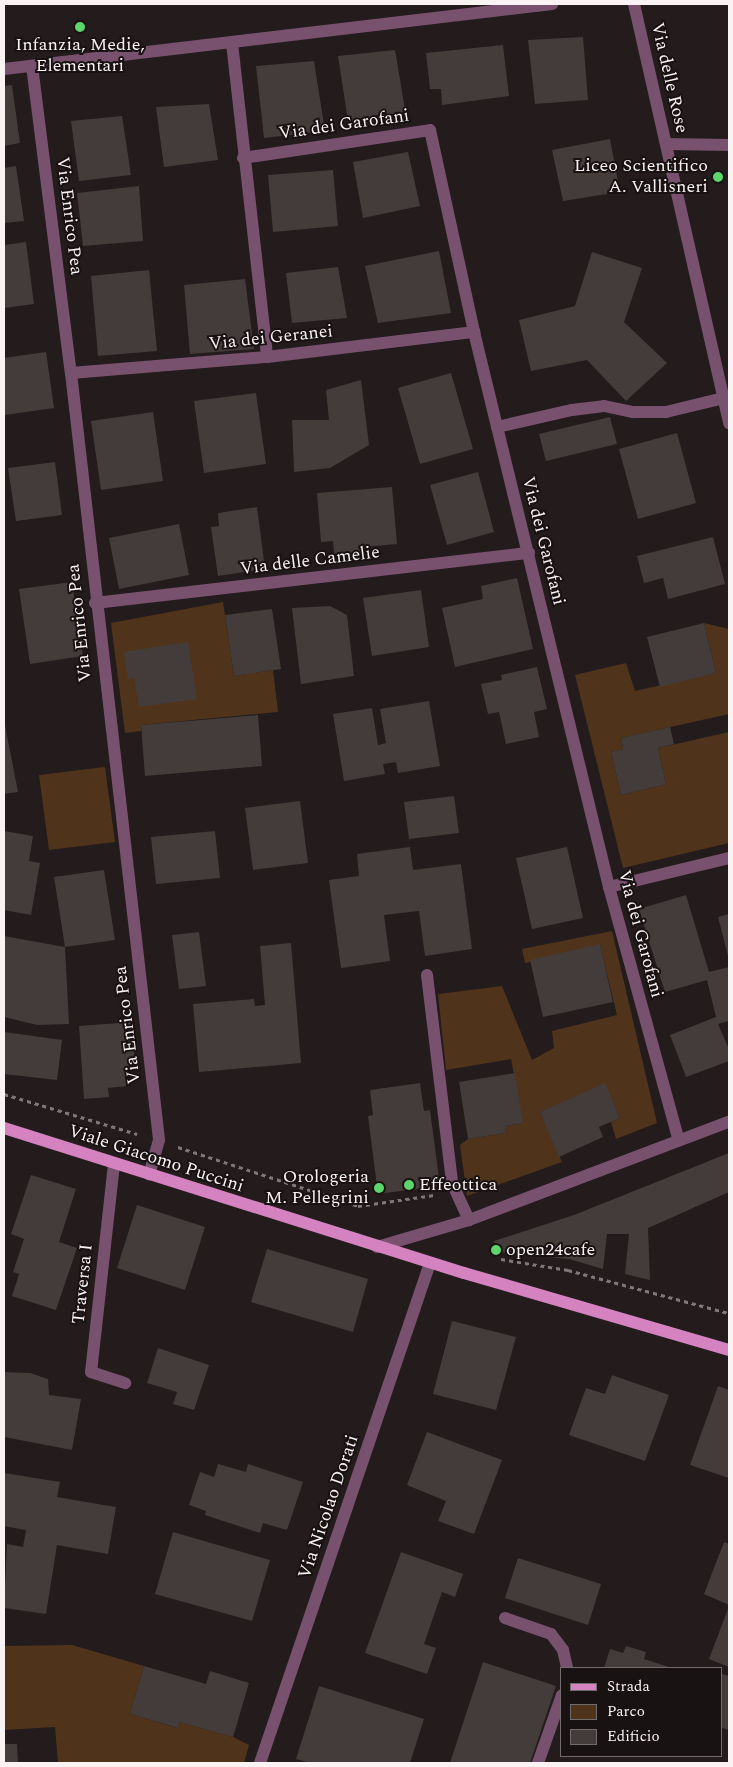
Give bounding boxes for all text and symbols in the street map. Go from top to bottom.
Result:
marker: Infanzia, Medie, Elementari [74,21,86,33]
street label: Via delle Rose [646,21,692,135]
place label: Infanzia, Medie, Elementari [15,35,145,78]
street label: Via dei Garofani [277,105,411,145]
street label: Via Enrico Pea [51,156,87,276]
place label: Liceo Scientifico A. Vallisneri [574,156,708,198]
marker: Liceo Scientifico A. Vallisneri [712,171,724,183]
street label: Via dei Geranei [208,321,334,355]
street label: Via dei Garofani [517,475,569,607]
street label: Via delle Camelie [239,542,381,580]
street label: Via Enrico Pea [63,563,97,683]
street label: Via dei Garofani [613,868,667,1000]
street label: Via Enrico Pea [110,965,146,1085]
street label: Viale Giacomo Puccini [66,1120,246,1198]
place label: Orologeria M. Pellegrini [265,1167,369,1210]
place label: Effeottica [419,1174,497,1196]
marker: Effeottica [403,1179,415,1191]
marker: Orologeria M. Pellegrini [373,1182,385,1194]
place label: open24cafe [506,1239,595,1261]
street label: Traversa I [68,1243,98,1325]
marker: open24cafe [490,1244,502,1256]
street label: Via Nicolao Dorati [294,1432,364,1582]
legend [560,1667,723,1757]
text: Strada [607,1675,650,1698]
text: Parco [607,1700,645,1723]
text: Edificio [607,1725,660,1748]

